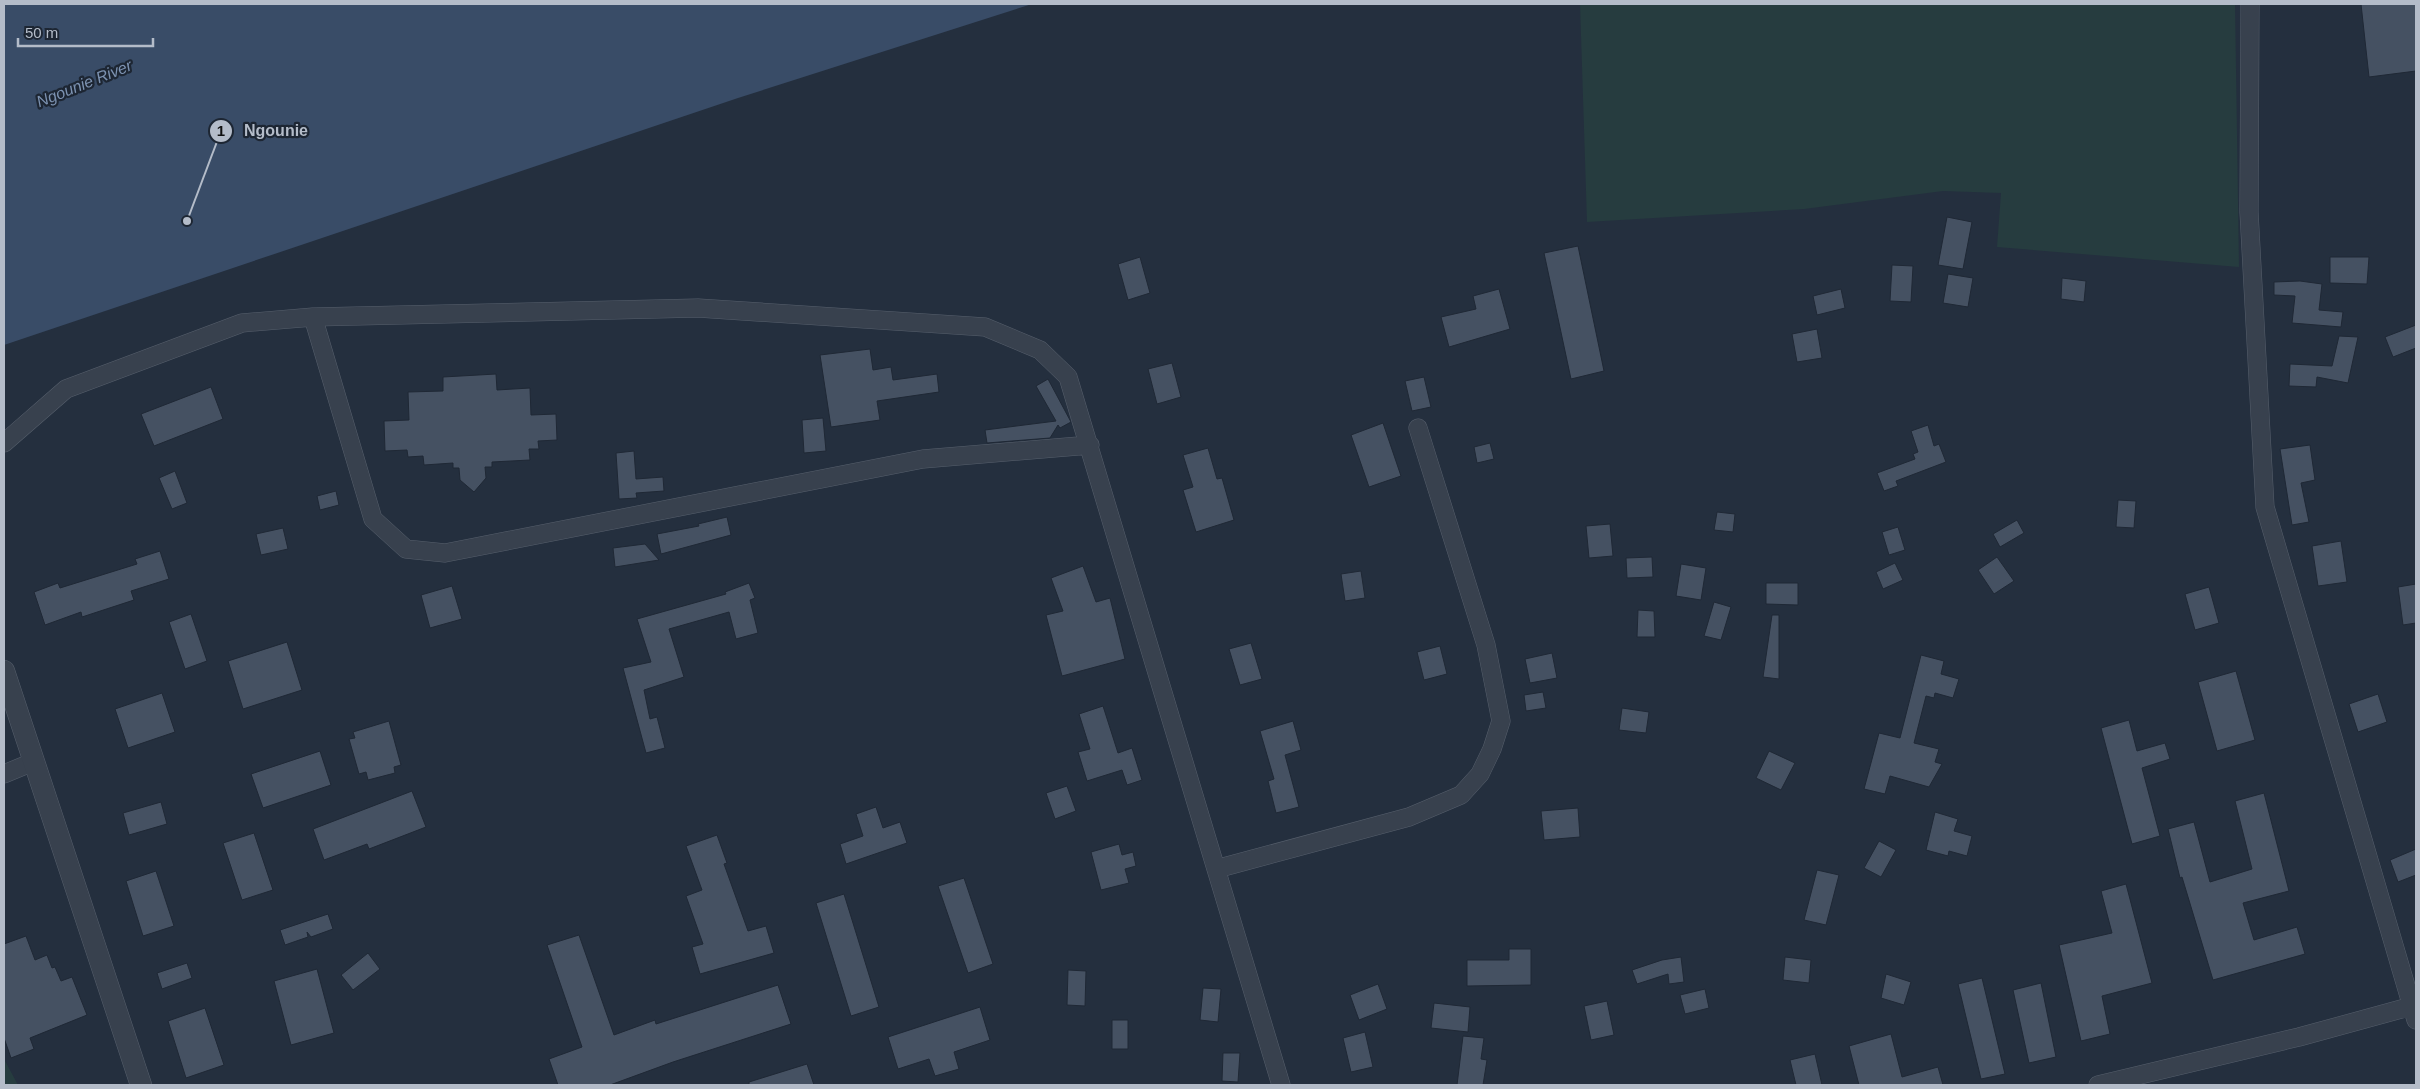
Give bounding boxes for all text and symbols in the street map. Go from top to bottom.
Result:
scale bar [18,15,152,47]
text: 50 m [25,24,58,41]
water label: Ngounie River [34,56,135,110]
callout: Ngounie [209,115,318,146]
text: 1 [217,122,225,139]
text: Ngounie [244,122,308,139]

